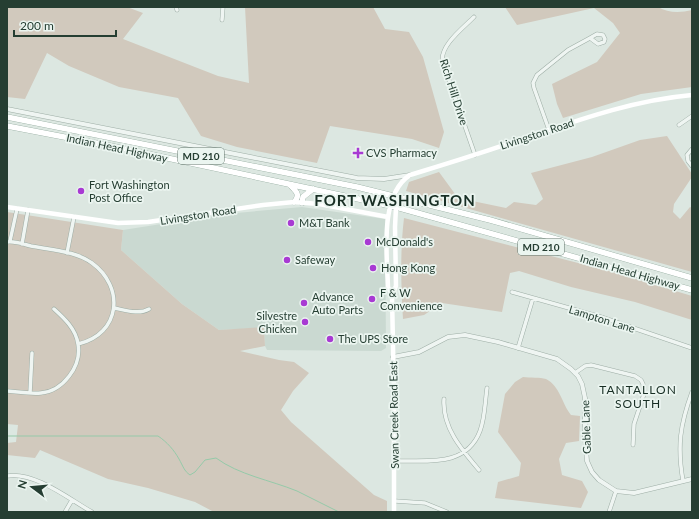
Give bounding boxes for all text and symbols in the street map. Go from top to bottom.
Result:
scale bar [14,12,116,38]
text: 200 m [20,18,54,33]
street label: Rich Hill Drive [438,57,471,127]
street label: Livingston Road [498,115,575,152]
street label: Indian Head Highway [65,130,169,165]
place label: CVS Pharmacy [366,146,437,159]
road number: MD 210 [178,148,224,164]
marker: CVS Pharmacy [353,148,363,158]
place label: Fort Washington Post Office [89,178,170,204]
marker: Fort Washington Post Office [76,186,86,196]
district label: FORT WASHINGTON [314,191,476,209]
street label: Livingston Road [159,202,237,227]
place label: M&T Bank [299,216,350,229]
marker: M&T Bank [286,218,296,228]
place label: McDonald's [376,235,433,248]
marker: McDonald's [363,237,373,247]
road number: MD 210 [518,239,564,255]
street label: Indian Head Highway [579,251,682,292]
place label: Safeway [295,253,336,266]
marker: Safeway [282,255,292,265]
place label: Hong Kong [381,261,435,274]
marker: Hong Kong [368,263,378,273]
place label: F & W Convenience [380,286,443,312]
place label: Advance Auto Parts [312,290,363,316]
marker: F & W Convenience [367,294,377,304]
marker: Advance Auto Parts [299,298,309,308]
street label: Lampton Lane [568,302,637,335]
place label: Silvestre Chicken [256,309,297,335]
marker: Silvestre Chicken [300,317,310,327]
place label: The UPS Store [338,332,408,345]
marker: The UPS Store [325,334,335,344]
street label: Swan Creek Road East [386,361,401,469]
district label: TANTALLON SOUTH [599,382,677,411]
street label: Gable Lane [578,400,593,454]
north arrow [12,467,52,507]
text: N [14,478,29,490]

